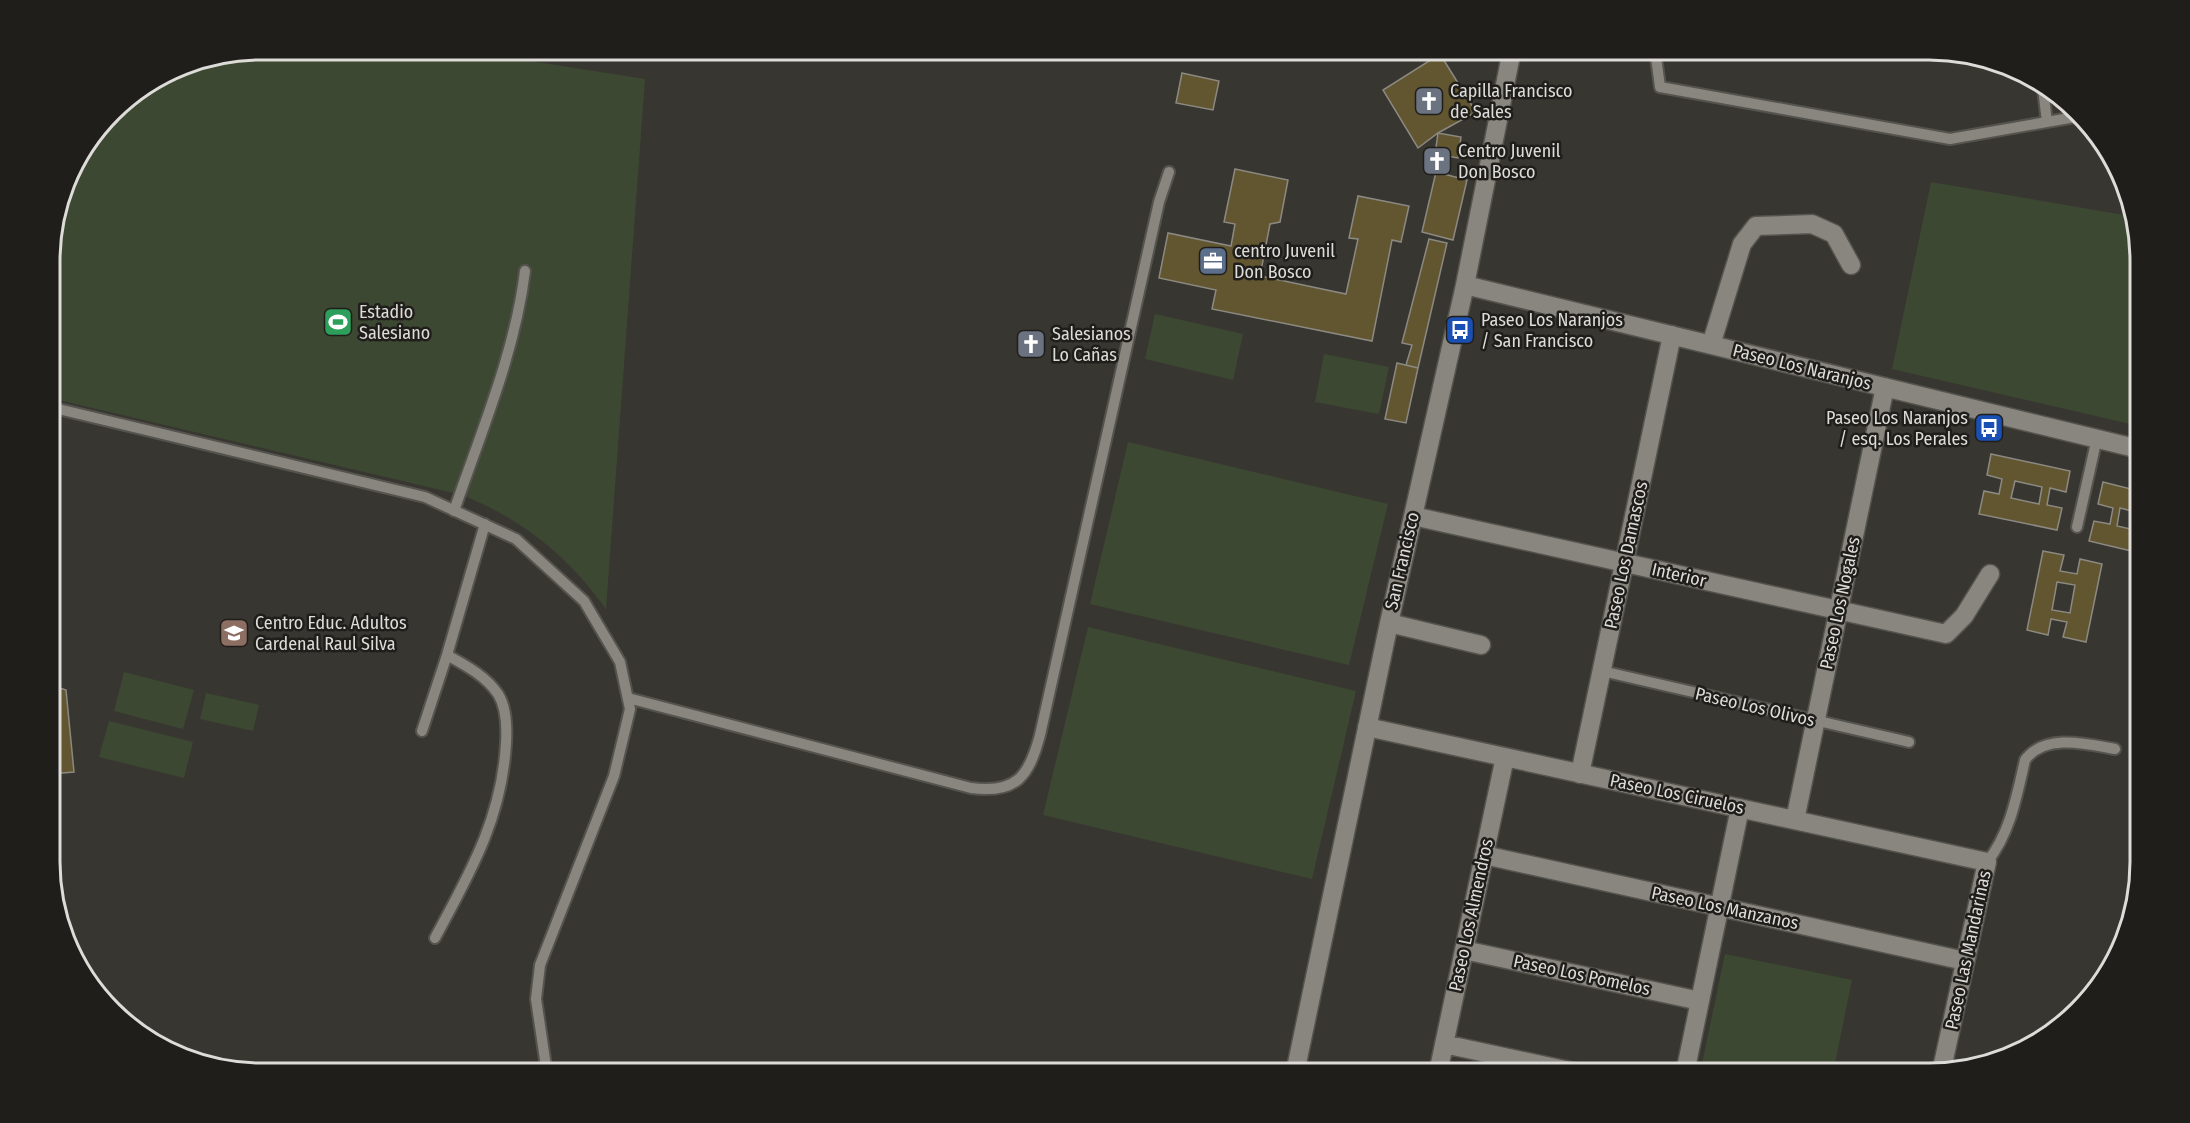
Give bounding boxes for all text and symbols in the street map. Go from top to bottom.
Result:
place label: Capilla Francisco de Sales [1450,80,1572,123]
church icon: Capilla Francisco de Sales [1413,85,1445,117]
place label: Centro Juvenil Don Bosco [1458,140,1561,183]
church icon: Centro Juvenil Don Bosco [1421,145,1453,177]
place label: centro Juvenil Don Bosco [1234,240,1335,283]
office icon: centro Juvenil Don Bosco [1197,245,1229,277]
place label: Estadio Salesiano [359,301,430,344]
sports icon: Estadio Salesiano [322,306,354,338]
place label: Paseo Los Naranjos / San Francisco [1481,309,1623,352]
bus stop icon: Paseo Los Naranjos / San Francisco [1444,314,1476,346]
place label: Salesianos Lo Cañas [1052,323,1131,366]
church icon: Salesianos Lo Cañas [1015,328,1047,360]
street label: Paseo Los Naranjos [1731,339,1874,395]
place label: Paseo Los Naranjos / esq. Los Perales [1826,407,1968,450]
bus stop icon: Paseo Los Naranjos / esq. Los Perales [1973,412,2005,444]
street label: Paseo Los Damascos [1600,479,1652,631]
street label: San Francisco [1380,510,1424,612]
street label: Paseo Los Nogales [1815,534,1865,671]
street label: Interior [1650,558,1709,592]
place label: Centro Educ. Adultos Cardenal Raul Silva [255,612,407,655]
school or university icon: Centro Educ. Adultos Cardenal Raul Silva [218,617,250,649]
street label: Paseo Los Olivos [1693,683,1817,732]
street label: Paseo Los Ciruelos [1608,769,1746,819]
street label: Paseo Los Almendros [1444,836,1498,993]
street label: Paseo Las Mandarinas [1940,868,1996,1032]
street label: Paseo Los Manzanos [1649,882,1801,934]
street label: Paseo Los Pomelos [1512,950,1653,1000]

